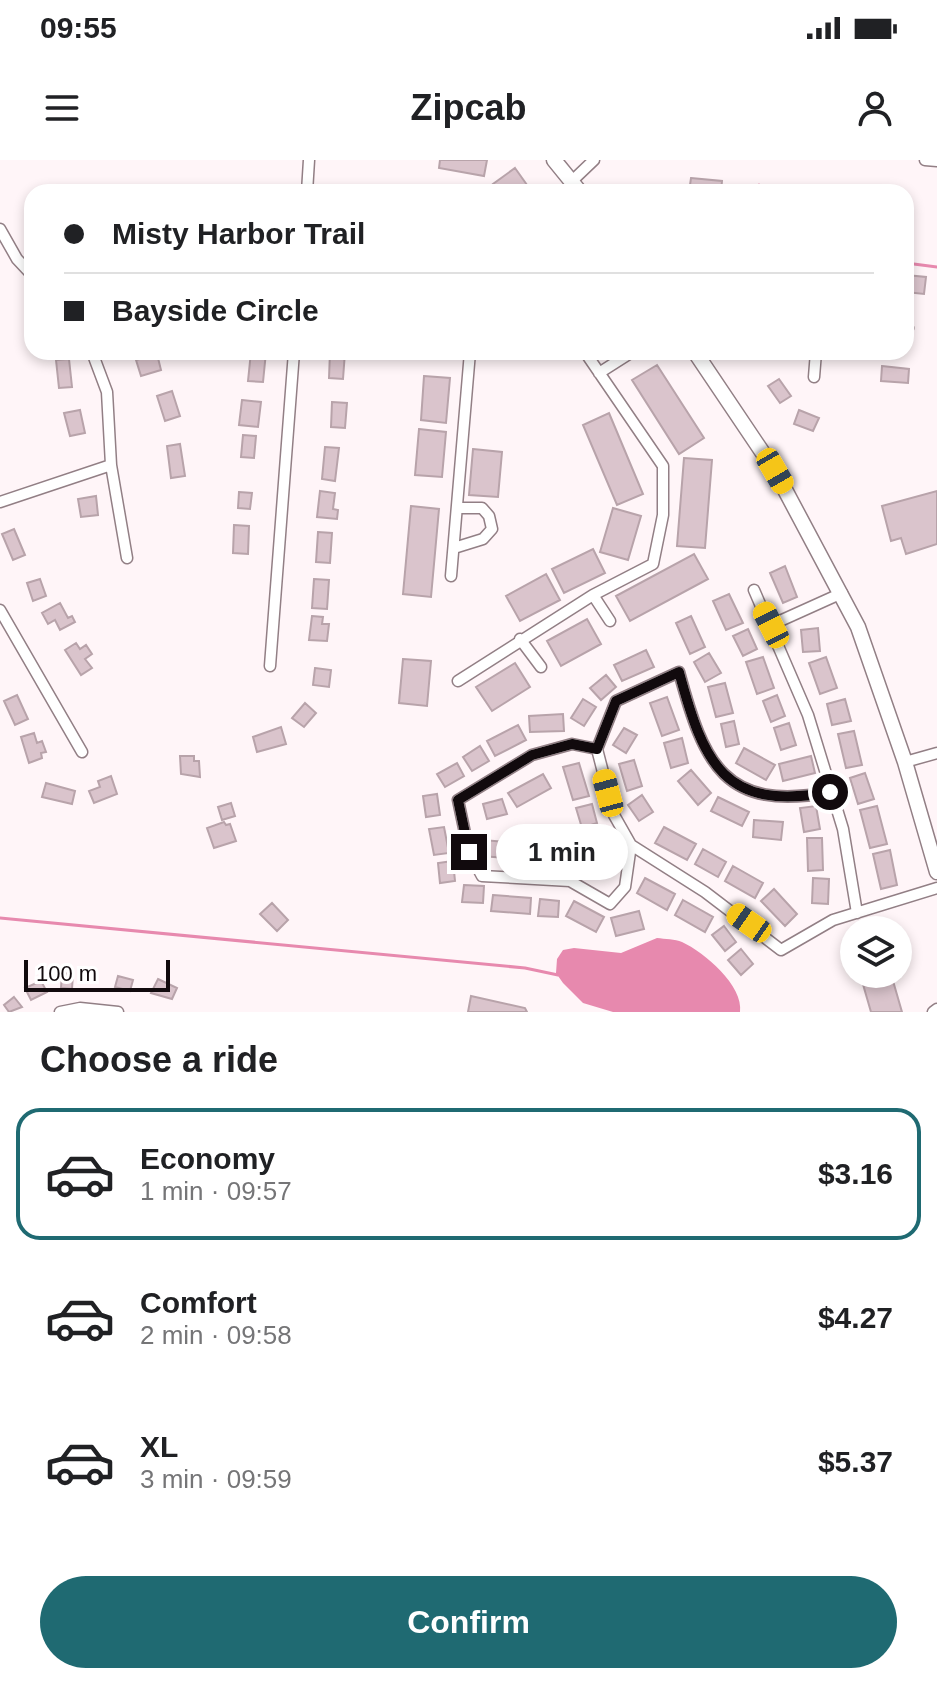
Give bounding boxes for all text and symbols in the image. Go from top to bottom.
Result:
text: 09:55 [40,11,117,44]
icon: menu [40,86,84,130]
icon: person [853,86,897,130]
text: Zipcab [410,87,527,128]
text: Misty Harbor Trail [112,217,365,250]
text: Bayside Circle [112,294,319,327]
car [753,444,797,498]
car [749,598,793,652]
car [590,767,626,819]
route start [812,774,848,810]
callout: 1 min [497,824,629,880]
route end [451,834,487,870]
text: 1 min [528,837,596,867]
car [722,899,776,947]
map controls [840,916,912,988]
button: layers [840,916,912,988]
scale bar [24,956,170,992]
text: 100 m [36,961,97,986]
text: Choose a ride [40,1039,278,1080]
icon: car [44,1138,116,1210]
text: Economy [140,1142,275,1175]
text: $3.16 [818,1157,893,1190]
text: 1 min · 09:57 [140,1176,292,1206]
icon: car [44,1282,116,1354]
text: Comfort [140,1286,257,1319]
text: $4.27 [818,1301,893,1334]
text: 2 min · 09:58 [140,1320,292,1350]
icon: car [44,1426,116,1498]
text: XL [140,1430,178,1463]
text: $5.37 [818,1445,893,1478]
text: 3 min · 09:59 [140,1464,292,1494]
button: Confirm [40,1576,897,1668]

